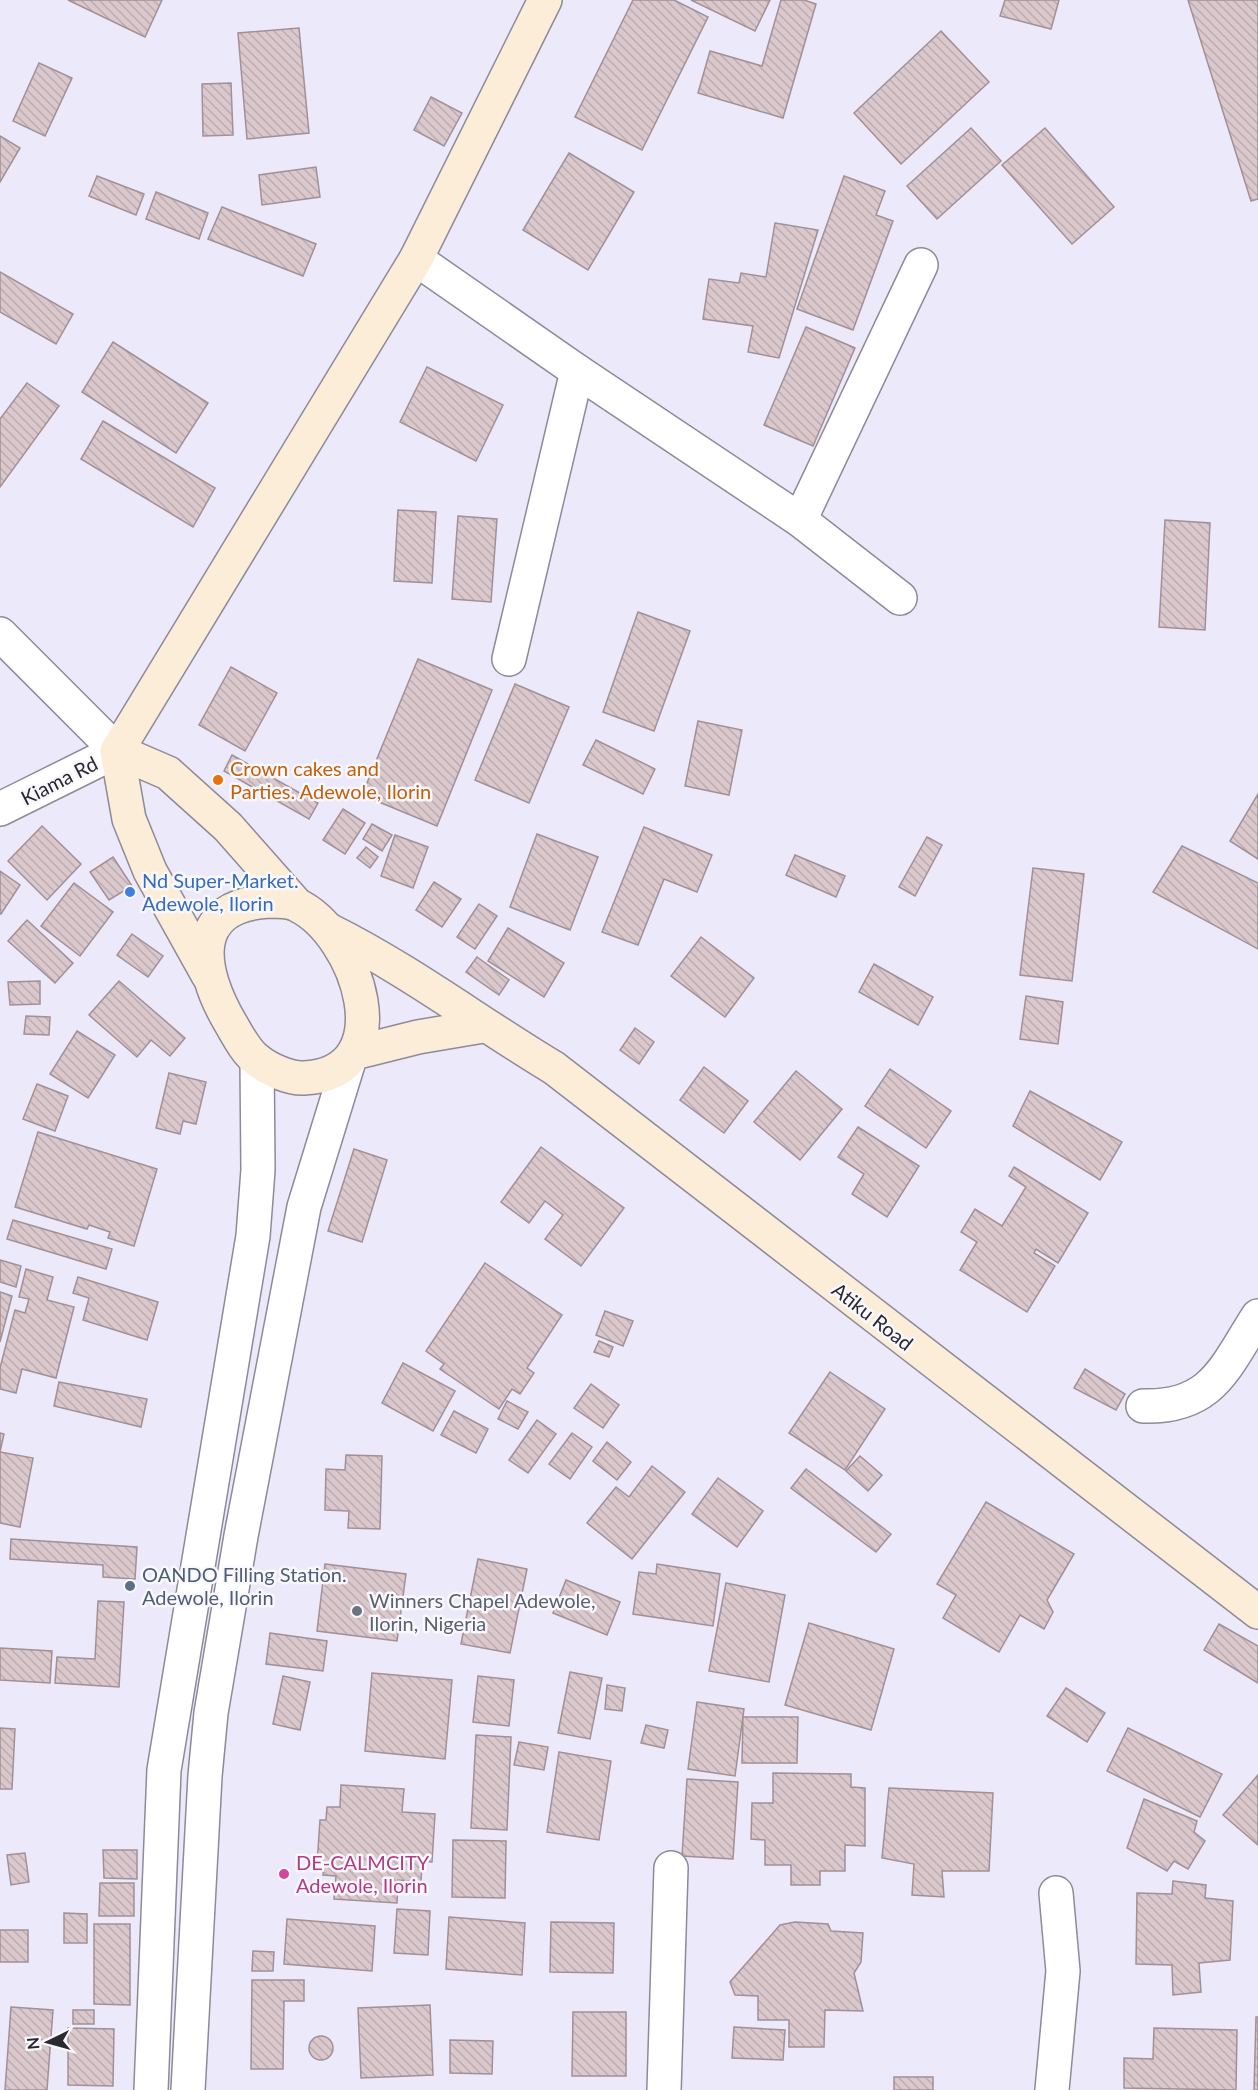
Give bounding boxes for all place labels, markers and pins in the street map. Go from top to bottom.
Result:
place label: Crown cakes and Parties. Adewole, Ilorin [230,756,431,803]
marker: Crown cakes and Parties. Adewole, Ilorin [211,773,225,787]
place label: Nd Super-Market. Adewole, Ilorin [142,868,299,915]
marker: Nd Super-Market. Adewole, Ilorin [123,885,137,899]
place label: OANDO Filling Station. Adewole, Ilorin [142,1562,347,1609]
marker: OANDO Filling Station. Adewole, Ilorin [123,1579,137,1593]
place label: Winners Chapel Adewole, Ilorin, Nigeria [369,1588,595,1635]
marker: Winners Chapel Adewole, Ilorin, Nigeria [350,1604,364,1618]
place label: DE-CALMCITY Adewole, Ilorin [296,1850,430,1897]
marker: DE-CALMCITY Adewole, Ilorin [277,1867,291,1881]

